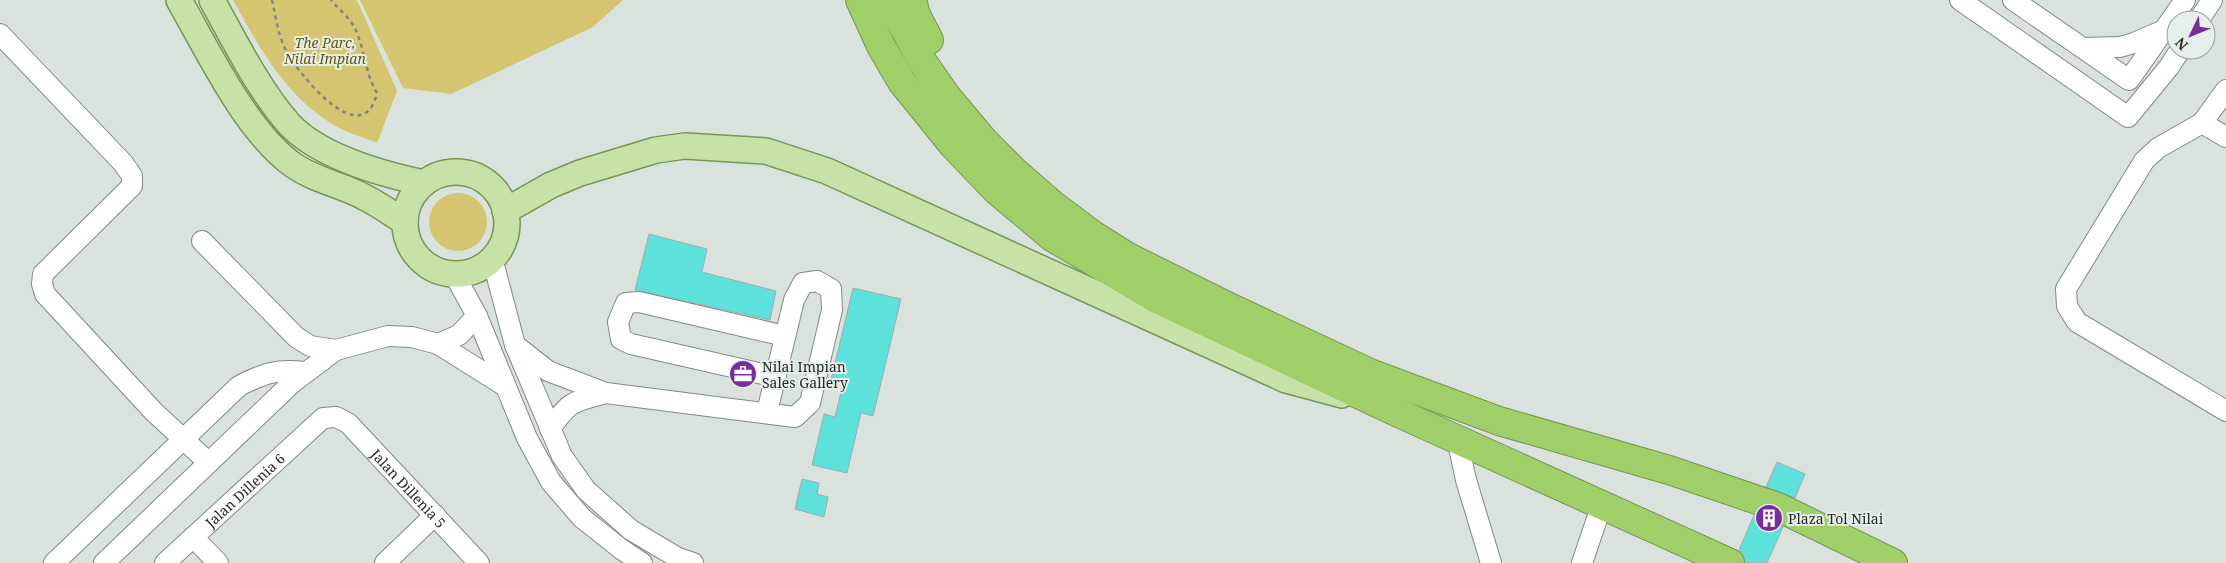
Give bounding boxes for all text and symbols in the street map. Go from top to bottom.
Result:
north arrow [2166,10,2216,60]
park label: The Parc, Nilai Impian [283,33,366,68]
text: N [2170,34,2192,55]
place label: Nilai Impian Sales Gallery [762,357,848,392]
office icon: Nilai Impian Sales Gallery [728,359,758,389]
street label: Jalan Dillenia 5 [367,444,450,532]
street label: Jalan Dillenia 6 [200,449,289,532]
building icon: Plaza Tol Nilai [1754,503,1784,533]
place label: Plaza Tol Nilai [1788,509,1884,528]

